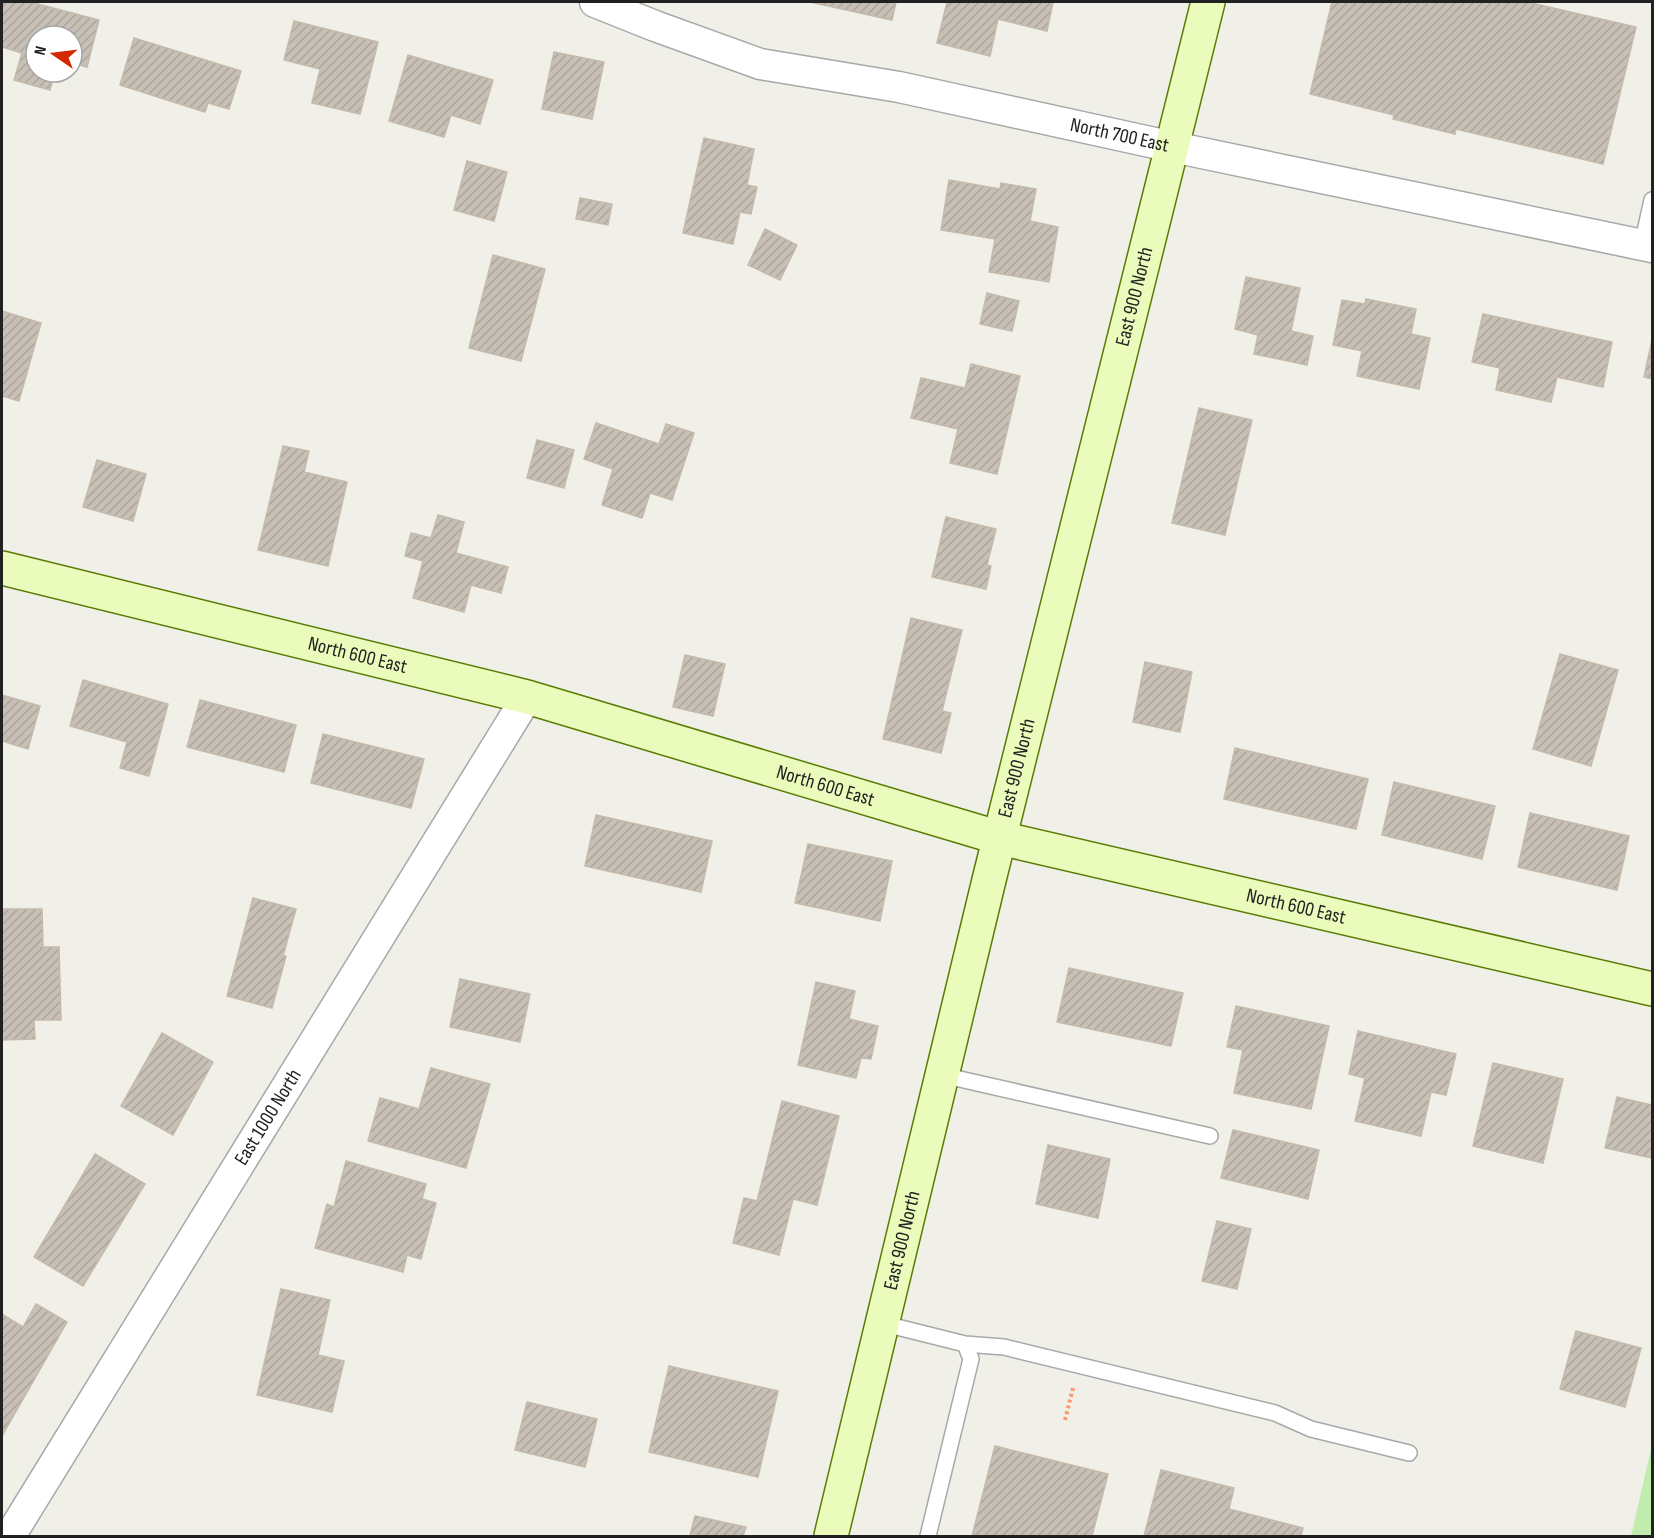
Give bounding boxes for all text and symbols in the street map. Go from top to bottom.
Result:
north arrow [24,24,84,84]
text: N [31,44,51,57]
street label: North 700 East [1068,113,1171,158]
street label: East 900 North [1111,245,1158,349]
street label: North 600 East [305,632,409,679]
street label: East 900 North [993,716,1041,820]
street label: North 600 East [774,760,877,812]
street label: North 600 East [1244,883,1348,930]
street label: East 1000 North [229,1065,307,1170]
street label: East 900 North [879,1188,926,1292]

